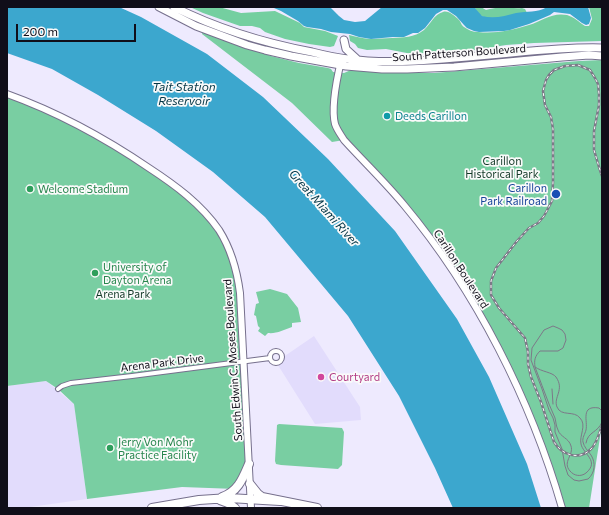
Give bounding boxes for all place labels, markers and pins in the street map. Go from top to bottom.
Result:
place label: Deeds Carillon [395,109,467,123]
marker: Deeds Carillon [382,111,392,121]
place label: Carillon Park Railroad [480,181,547,207]
place label: Welcome Stadium [38,182,128,196]
marker: Welcome Stadium [25,184,35,194]
marker: Carillon Park Railroad [550,188,562,200]
place label: University of Dayton Arena [103,260,171,286]
marker: University of Dayton Arena [90,268,100,278]
place label: Courtyard [329,370,380,384]
marker: Courtyard [316,372,326,382]
place label: Jerry Von Mohr Practice Facility [118,435,197,461]
marker: Jerry Von Mohr Practice Facility [105,443,115,453]

